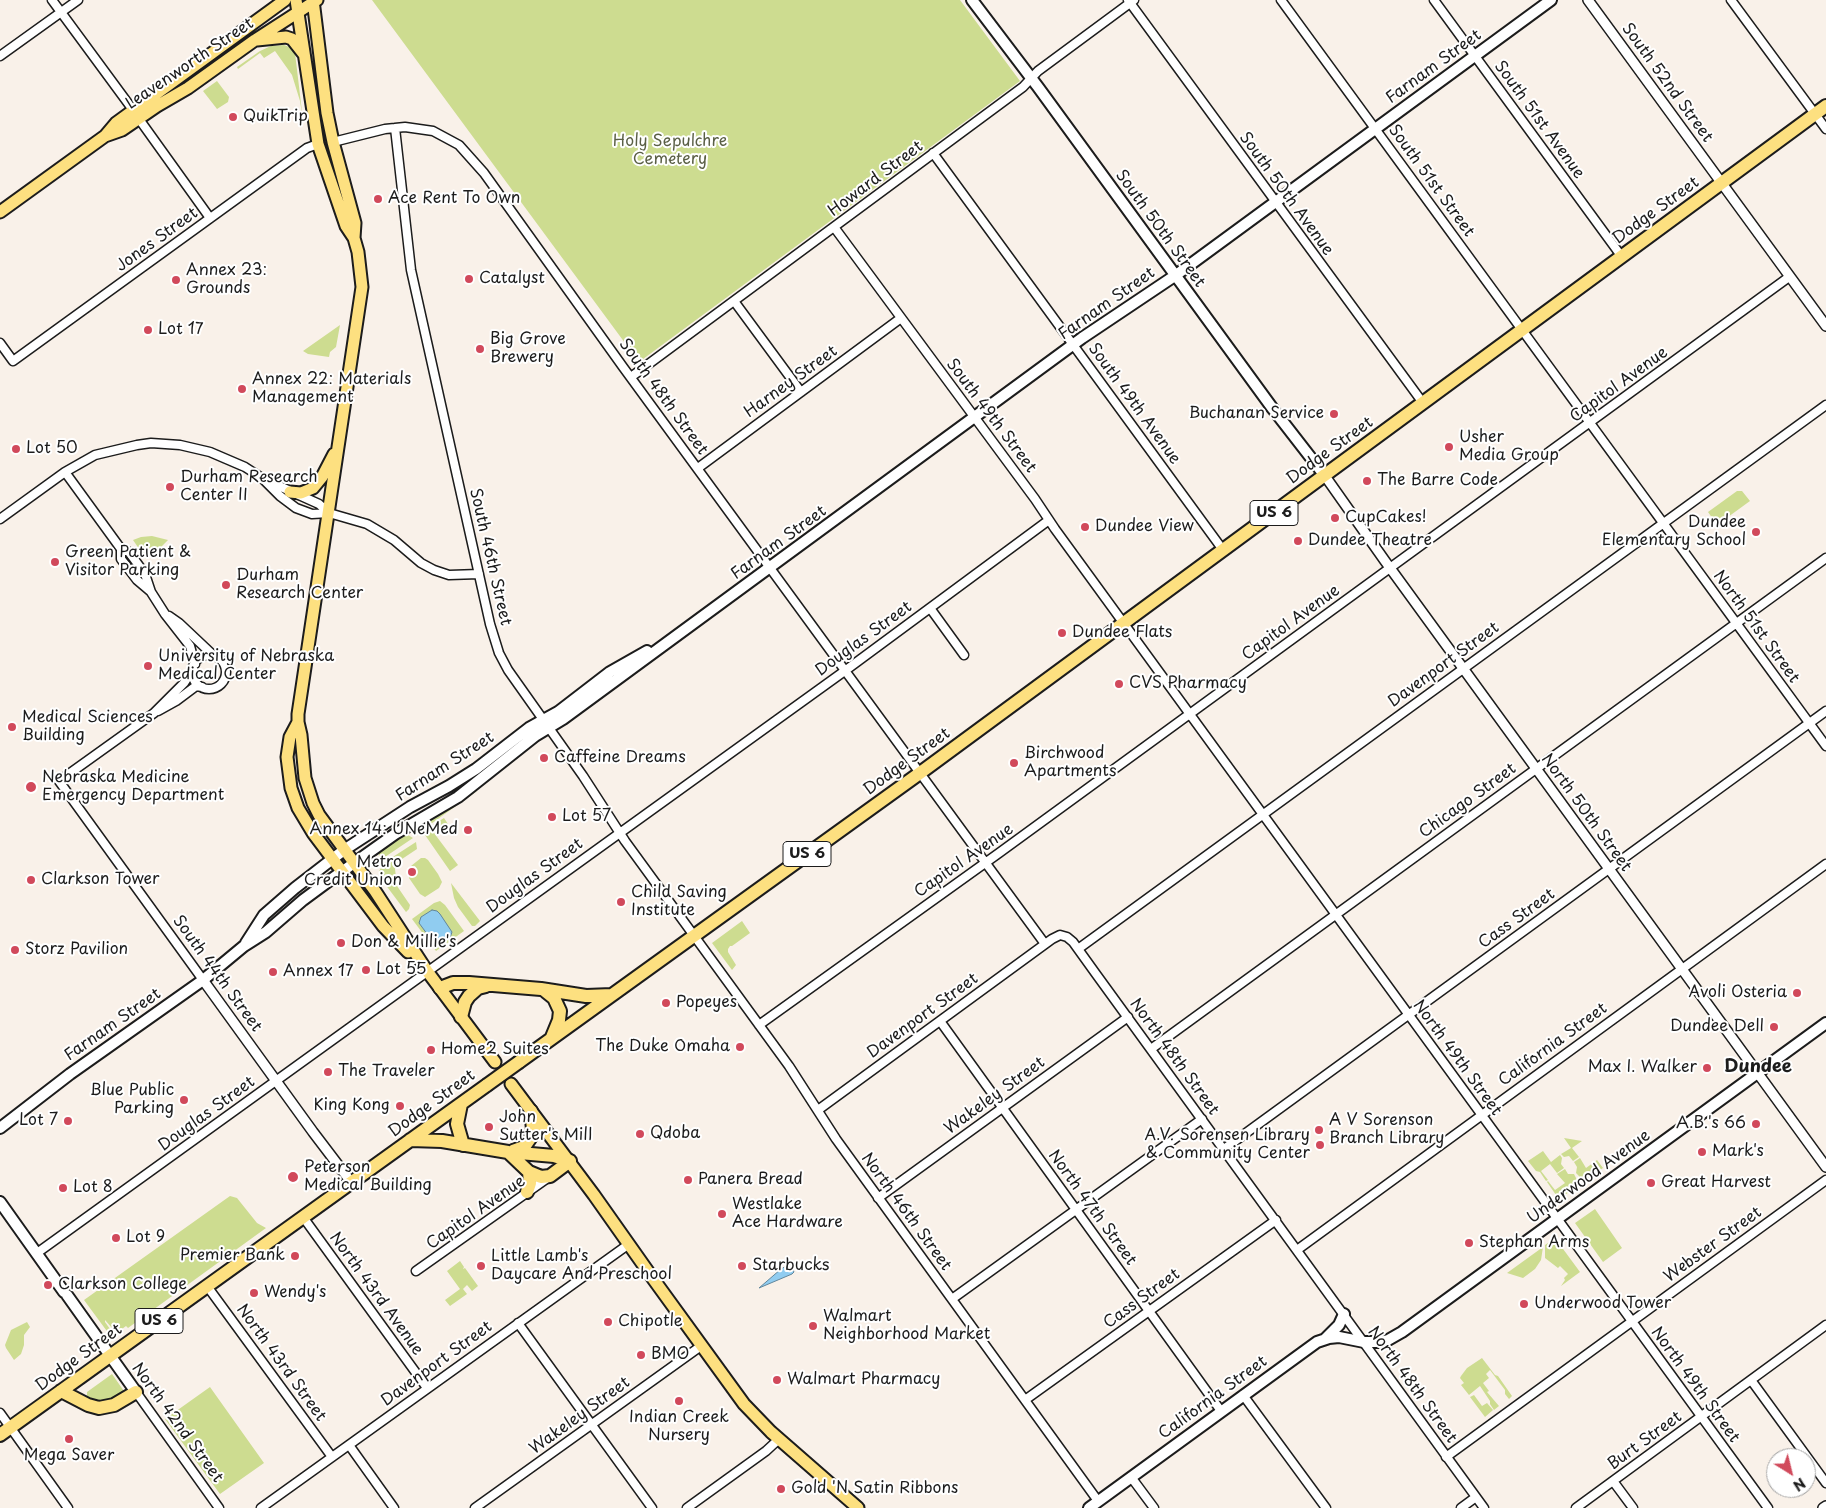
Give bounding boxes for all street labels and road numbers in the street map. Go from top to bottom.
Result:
street label: Leavenworth Street [123,14,257,114]
street label: South 52nd Street [1617,20,1717,146]
street label: Farnam Street [1383,26,1485,108]
street label: South 51st Avenue [1490,57,1588,183]
street label: South 51st Street [1384,121,1478,241]
street label: South 50th Avenue [1235,129,1337,259]
street label: Howard Street [825,137,927,221]
street label: South 50th Street [1111,167,1209,291]
street label: Dodge Street [1609,173,1703,249]
street label: Jones Street [112,204,202,276]
street label: Farnam Street [1055,264,1159,344]
street label: South 48th Street [614,335,712,459]
street label: South 49th Avenue [1084,340,1184,468]
street label: Harney Street [741,342,841,422]
street label: Capitol Avenue [1566,343,1672,427]
street label: South 49th Street [942,355,1040,477]
street label: Dodge Street [1283,413,1377,489]
street label: South 46th Street [465,487,515,627]
road number: US 6 [1250,500,1298,526]
street label: Farnam Street [728,502,830,584]
street label: North 51st Street [1709,567,1803,687]
street label: Capitol Avenue [1238,581,1344,665]
street label: Douglas Street [812,598,916,680]
street label: Davenport Street [1385,618,1503,712]
street label: Dodge Street [860,724,954,800]
street label: Farnam Street [392,728,498,806]
street label: North 50th Street [1537,750,1635,876]
street label: Chicago Street [1416,759,1520,843]
street label: Capitol Avenue [911,820,1017,902]
street label: Douglas Street [483,835,587,917]
road number: US 6 [783,842,831,866]
street label: Cass Street [1475,885,1559,953]
street label: South 44th Street [168,912,266,1036]
street label: Davenport Street [864,969,982,1063]
street label: Farnam Street [61,985,165,1065]
street label: North 48th Street [1125,995,1223,1119]
street label: North 49th Street [1409,996,1505,1120]
street label: California Street [1495,999,1611,1091]
street label: Wakeley Street [941,1053,1049,1139]
street label: Dodge Street [385,1066,479,1142]
street label: Douglas Street [155,1073,259,1155]
street label: Underwood Avenue [1524,1126,1654,1228]
street label: North 47th Street [1044,1147,1140,1269]
street label: North 46th Street [857,1149,955,1275]
street label: Capitol Avenue [423,1172,529,1254]
street label: Webster Street [1660,1203,1766,1287]
street label: North 43rd Avenue [325,1229,427,1359]
street label: Cass Street [1100,1265,1184,1333]
street label: North 43rd Street [232,1301,330,1425]
road number: US 6 [135,1308,183,1334]
street label: Davenport Street [378,1317,496,1411]
street label: Dodge Street [32,1320,126,1396]
street label: North 48th Street [1363,1323,1461,1447]
street label: North 49th Street [1647,1323,1743,1447]
street label: California Street [1155,1352,1271,1444]
street label: North 42nd Street [127,1360,227,1486]
street label: Wakeley Street [526,1373,634,1459]
street label: Burt Street [1604,1408,1686,1474]

